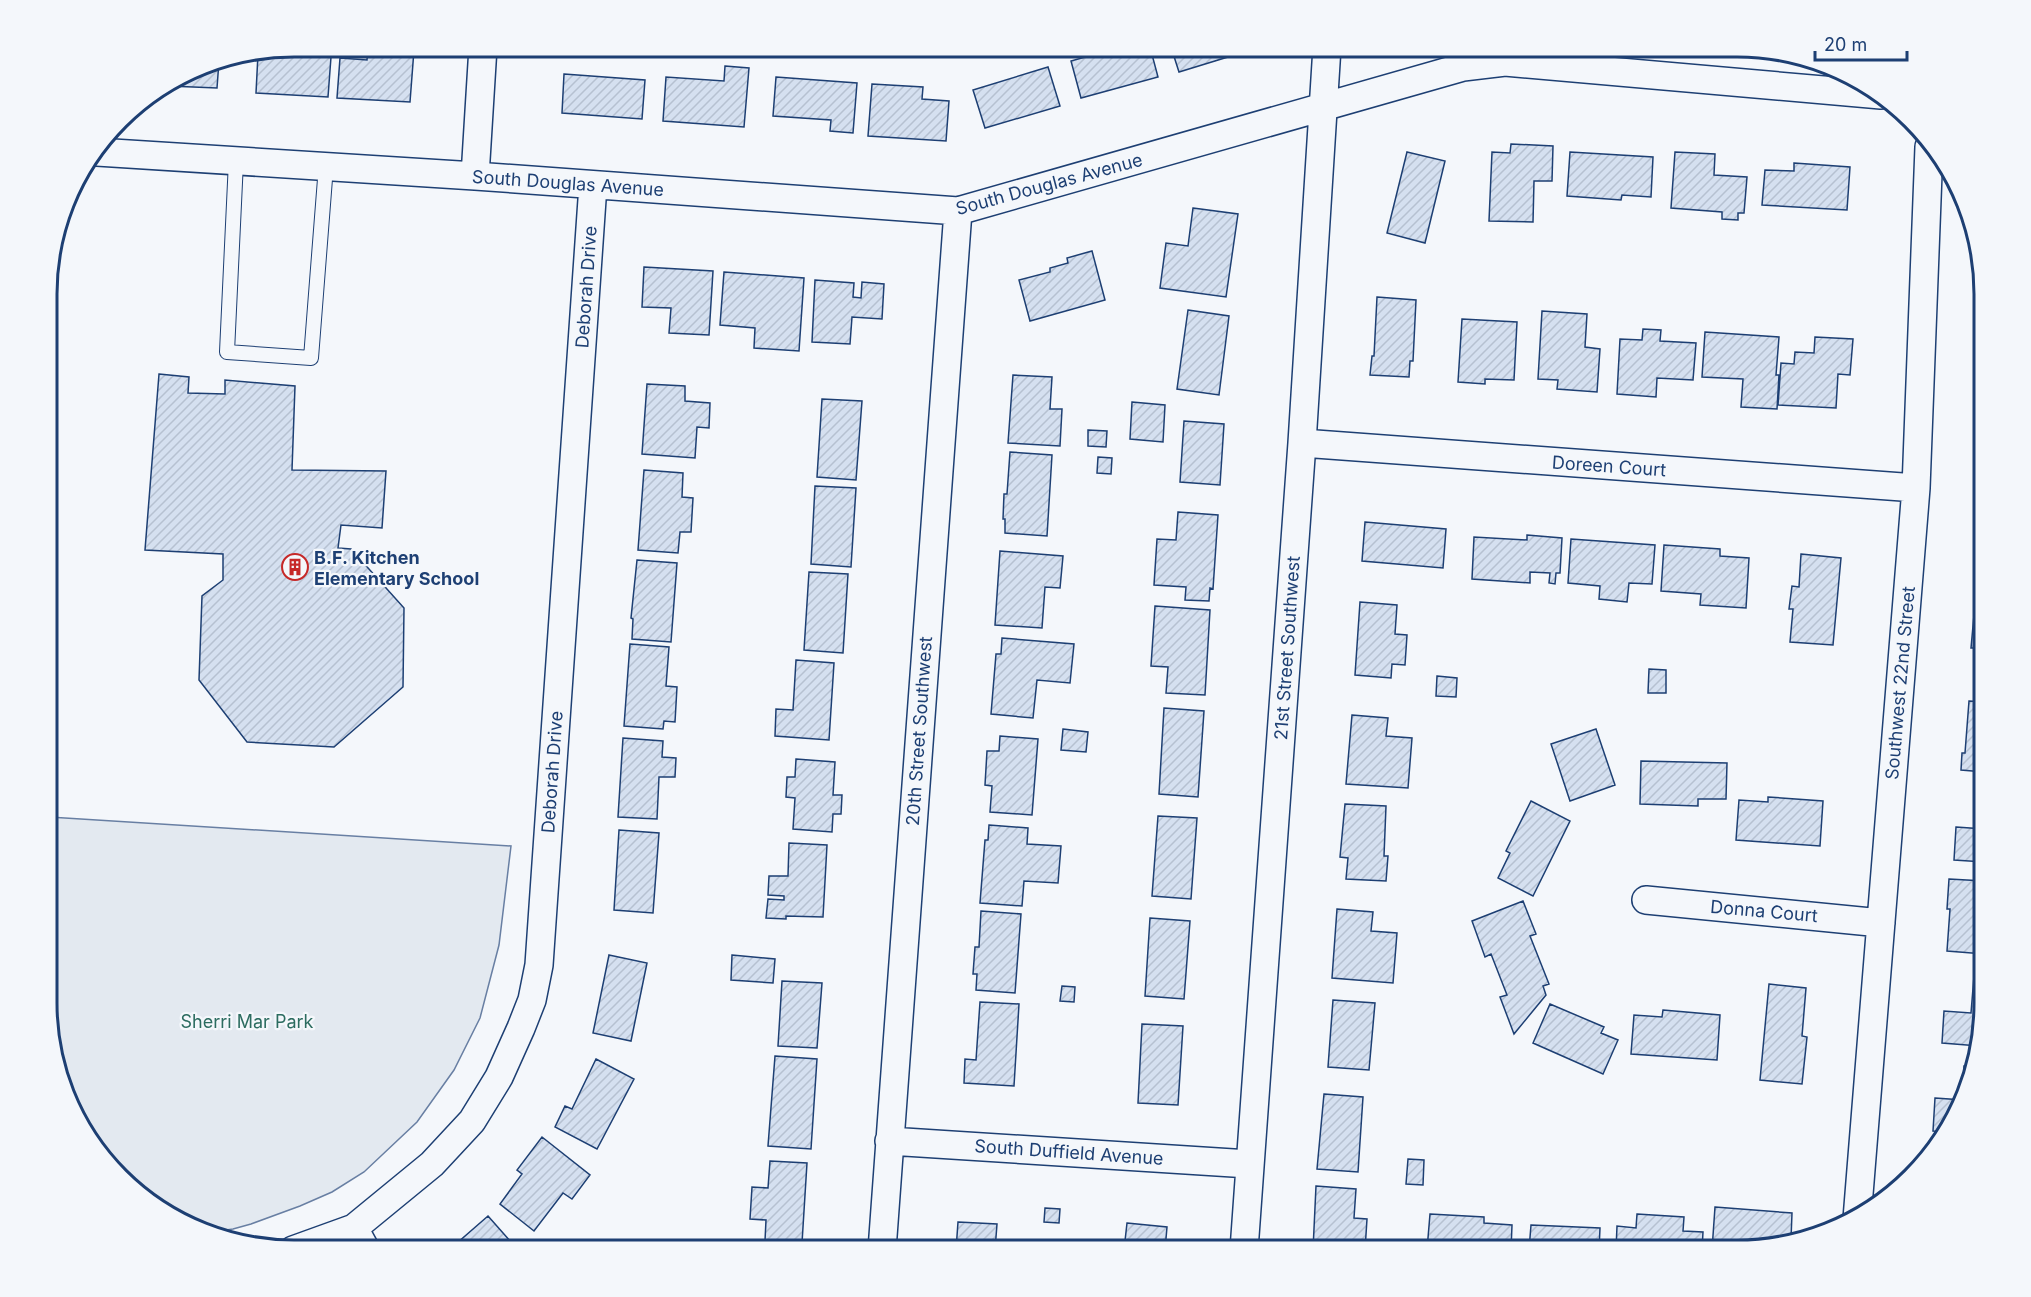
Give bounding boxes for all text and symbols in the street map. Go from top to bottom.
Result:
scale bar [1815,24,1906,62]
text: 20 m [1824,34,1867,55]
street label: South Douglas Avenue [953,149,1145,219]
street label: South Douglas Avenue [471,166,665,200]
street label: Deborah Drive [571,225,601,349]
street label: Doreen Court [1551,452,1667,480]
place label: B.F. Kitchen Elementary School [314,547,479,589]
building icon: B.F. Kitchen Elementary School [280,552,310,582]
street label: 21st Street Southwest [1270,555,1304,741]
street label: Southwest 22nd Street [1881,585,1919,781]
street label: 20th Street Southwest [902,635,936,826]
street label: Deborah Drive [537,710,567,834]
street label: Donna Court [1709,896,1819,926]
park label: Sherri Mar Park [181,1011,314,1032]
street label: South Duffield Avenue [974,1135,1164,1169]

